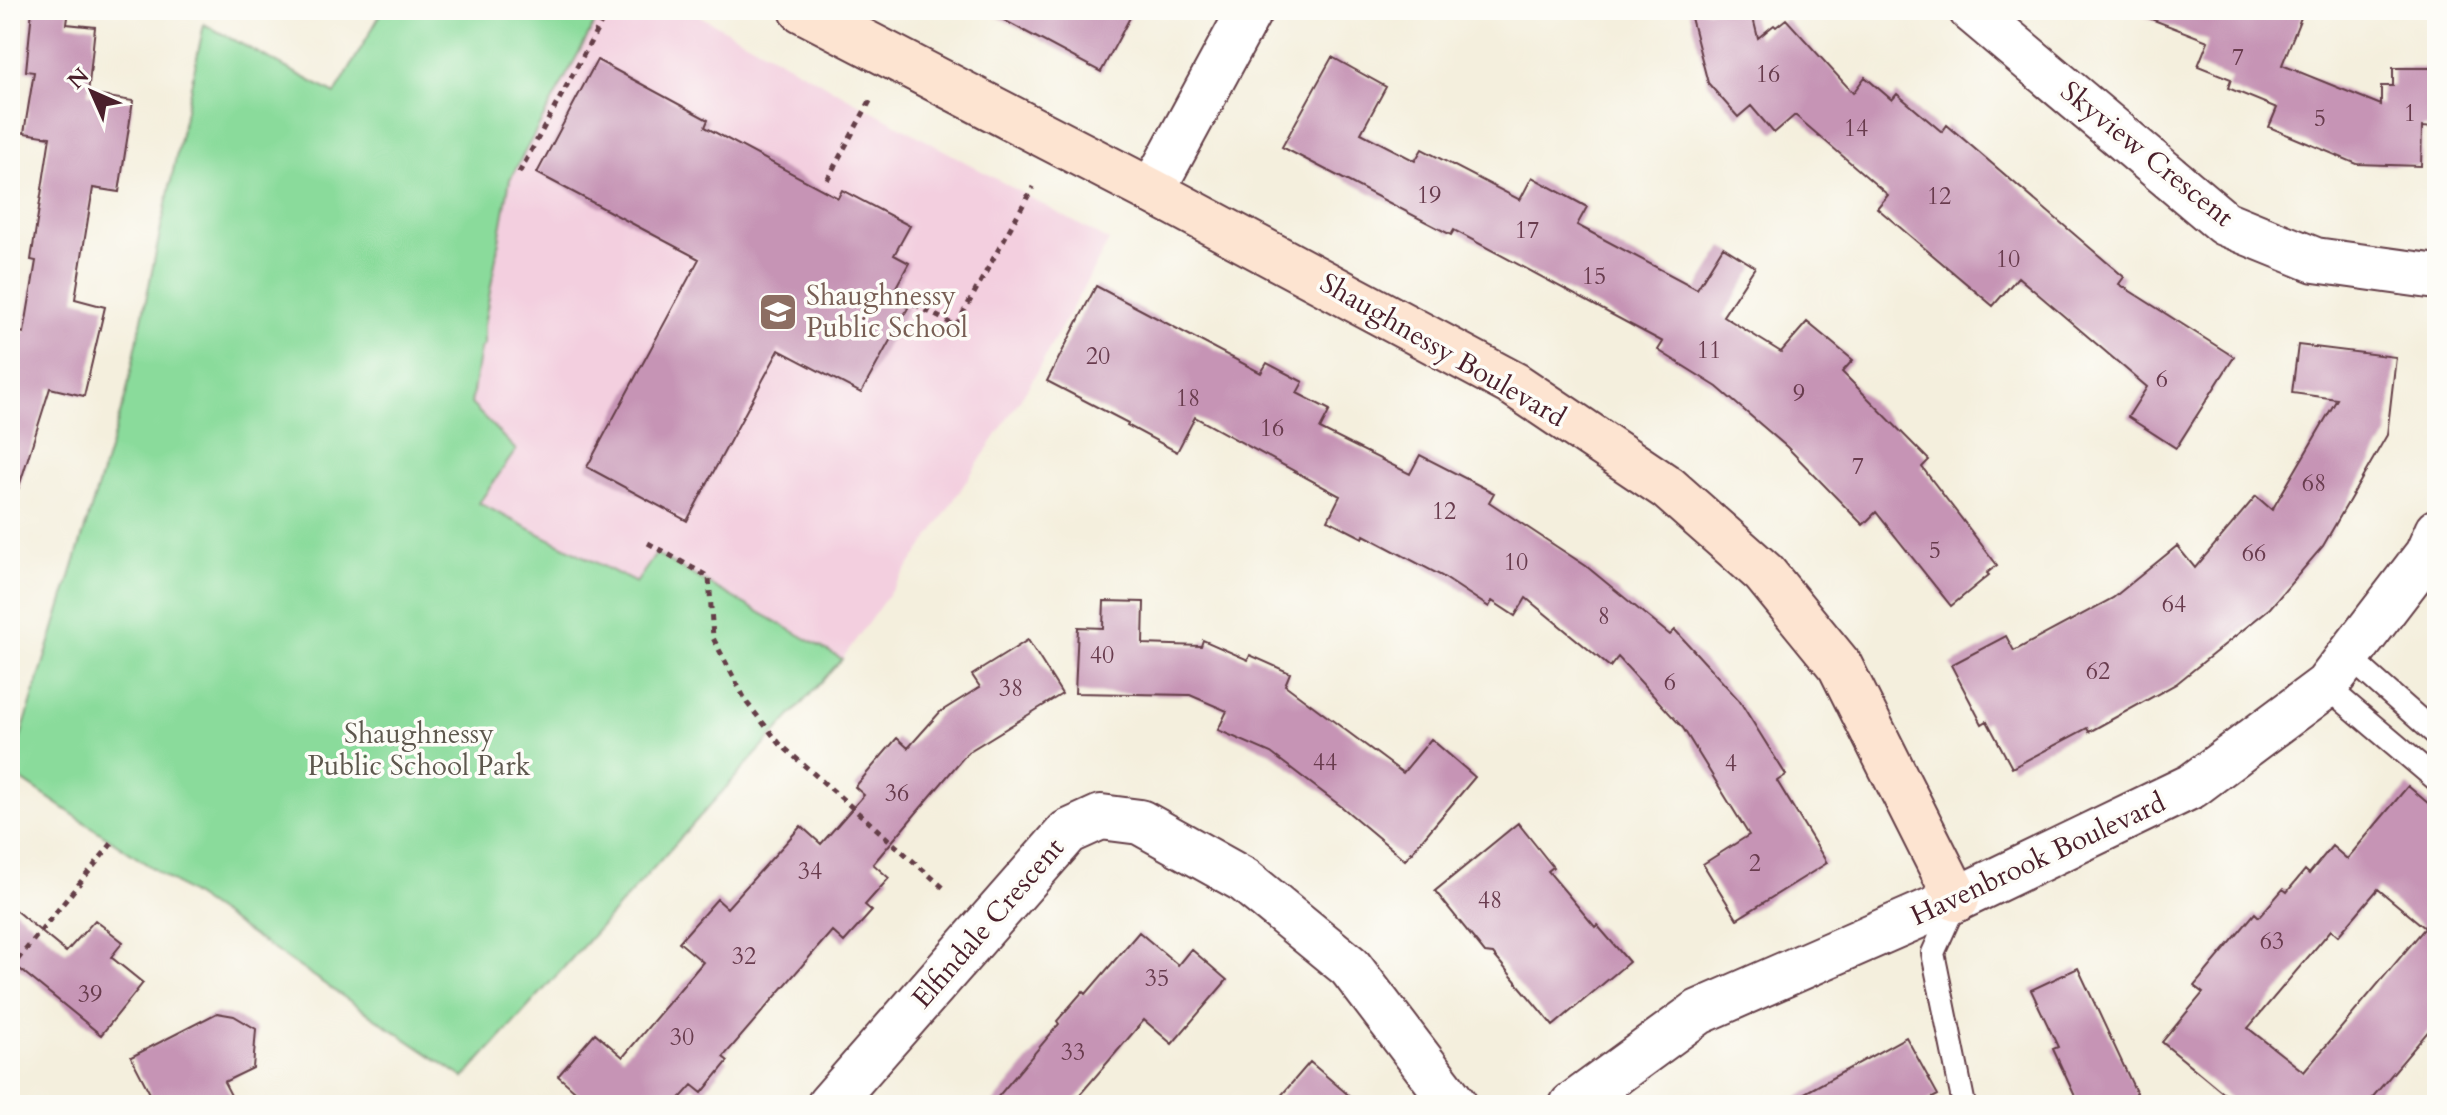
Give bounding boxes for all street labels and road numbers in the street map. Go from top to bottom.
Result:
street label: Skyview Crescent [2052,72,2242,236]
street label: Shaughnessy Boulevard [1313,264,1573,436]
street label: Havenbrook Boulevard [1904,783,2172,935]
street label: Elfindale Crescent [903,830,1073,1016]

